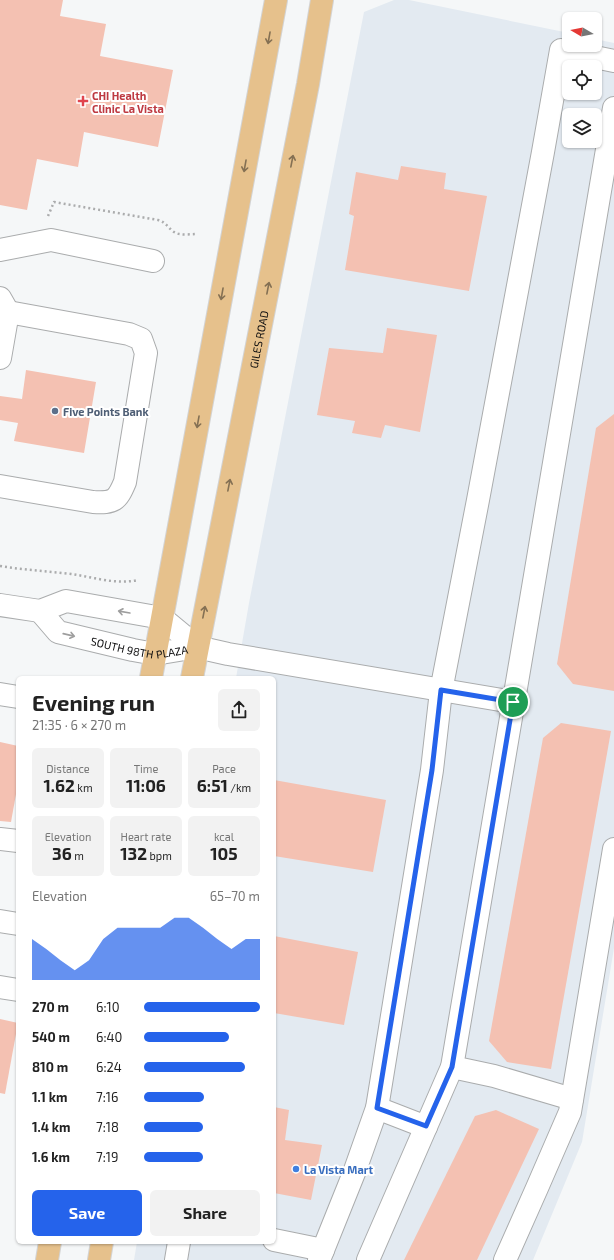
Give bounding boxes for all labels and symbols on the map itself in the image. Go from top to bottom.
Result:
north arrow [562,12,602,52]
one-way arrow [265,31,273,44]
place label: CHI Health Clinic La Vista [92,89,164,115]
marker: CHI Health Clinic La Vista [77,95,89,107]
one-way arrow [289,155,297,168]
one-way arrow [241,159,249,172]
one-way arrow [264,282,272,295]
one-way arrow [217,287,225,300]
street label: GILES ROAD [246,309,270,369]
place label: Five Points Bank [63,405,149,418]
marker: Five Points Bank [50,406,60,416]
one-way arrow [194,415,202,428]
one-way arrow [226,479,234,492]
one-way arrow [201,606,209,619]
one-way arrow [117,607,130,615]
one-way arrow [62,631,75,639]
street label: SOUTH 98TH PLAZA [90,634,189,661]
pin [496,685,530,719]
place label: La Vista Mart [304,1163,373,1176]
marker: La Vista Mart [291,1164,301,1174]

